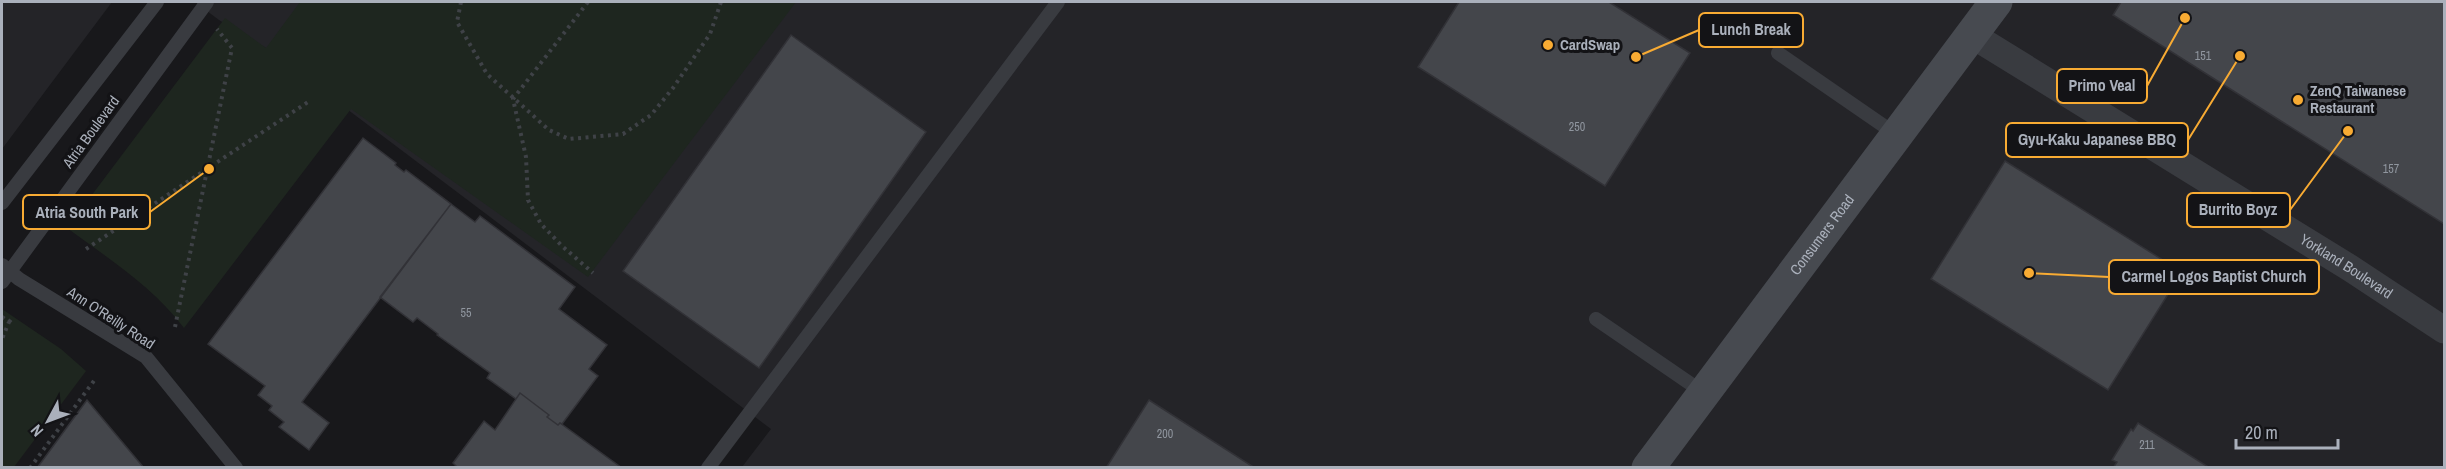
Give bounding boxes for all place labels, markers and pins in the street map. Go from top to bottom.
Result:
callout: Lunch Break [1699,13,1803,47]
place label: CardSwap [1560,34,1620,55]
marker: CardSwap [1541,38,1555,52]
callout: Primo Veal [2057,69,2147,103]
place label: ZenQ Taiwanese Restaurant [2310,80,2406,118]
marker: ZenQ Taiwanese Restaurant [2291,93,2305,107]
callout: Gyu-Kaku Japanese BBQ [2006,123,2188,157]
callout: Burrito Boyz [2187,193,2290,227]
callout: Atria South Park [23,195,150,229]
callout: Carmel Logos Baptist Church [2109,260,2319,294]

